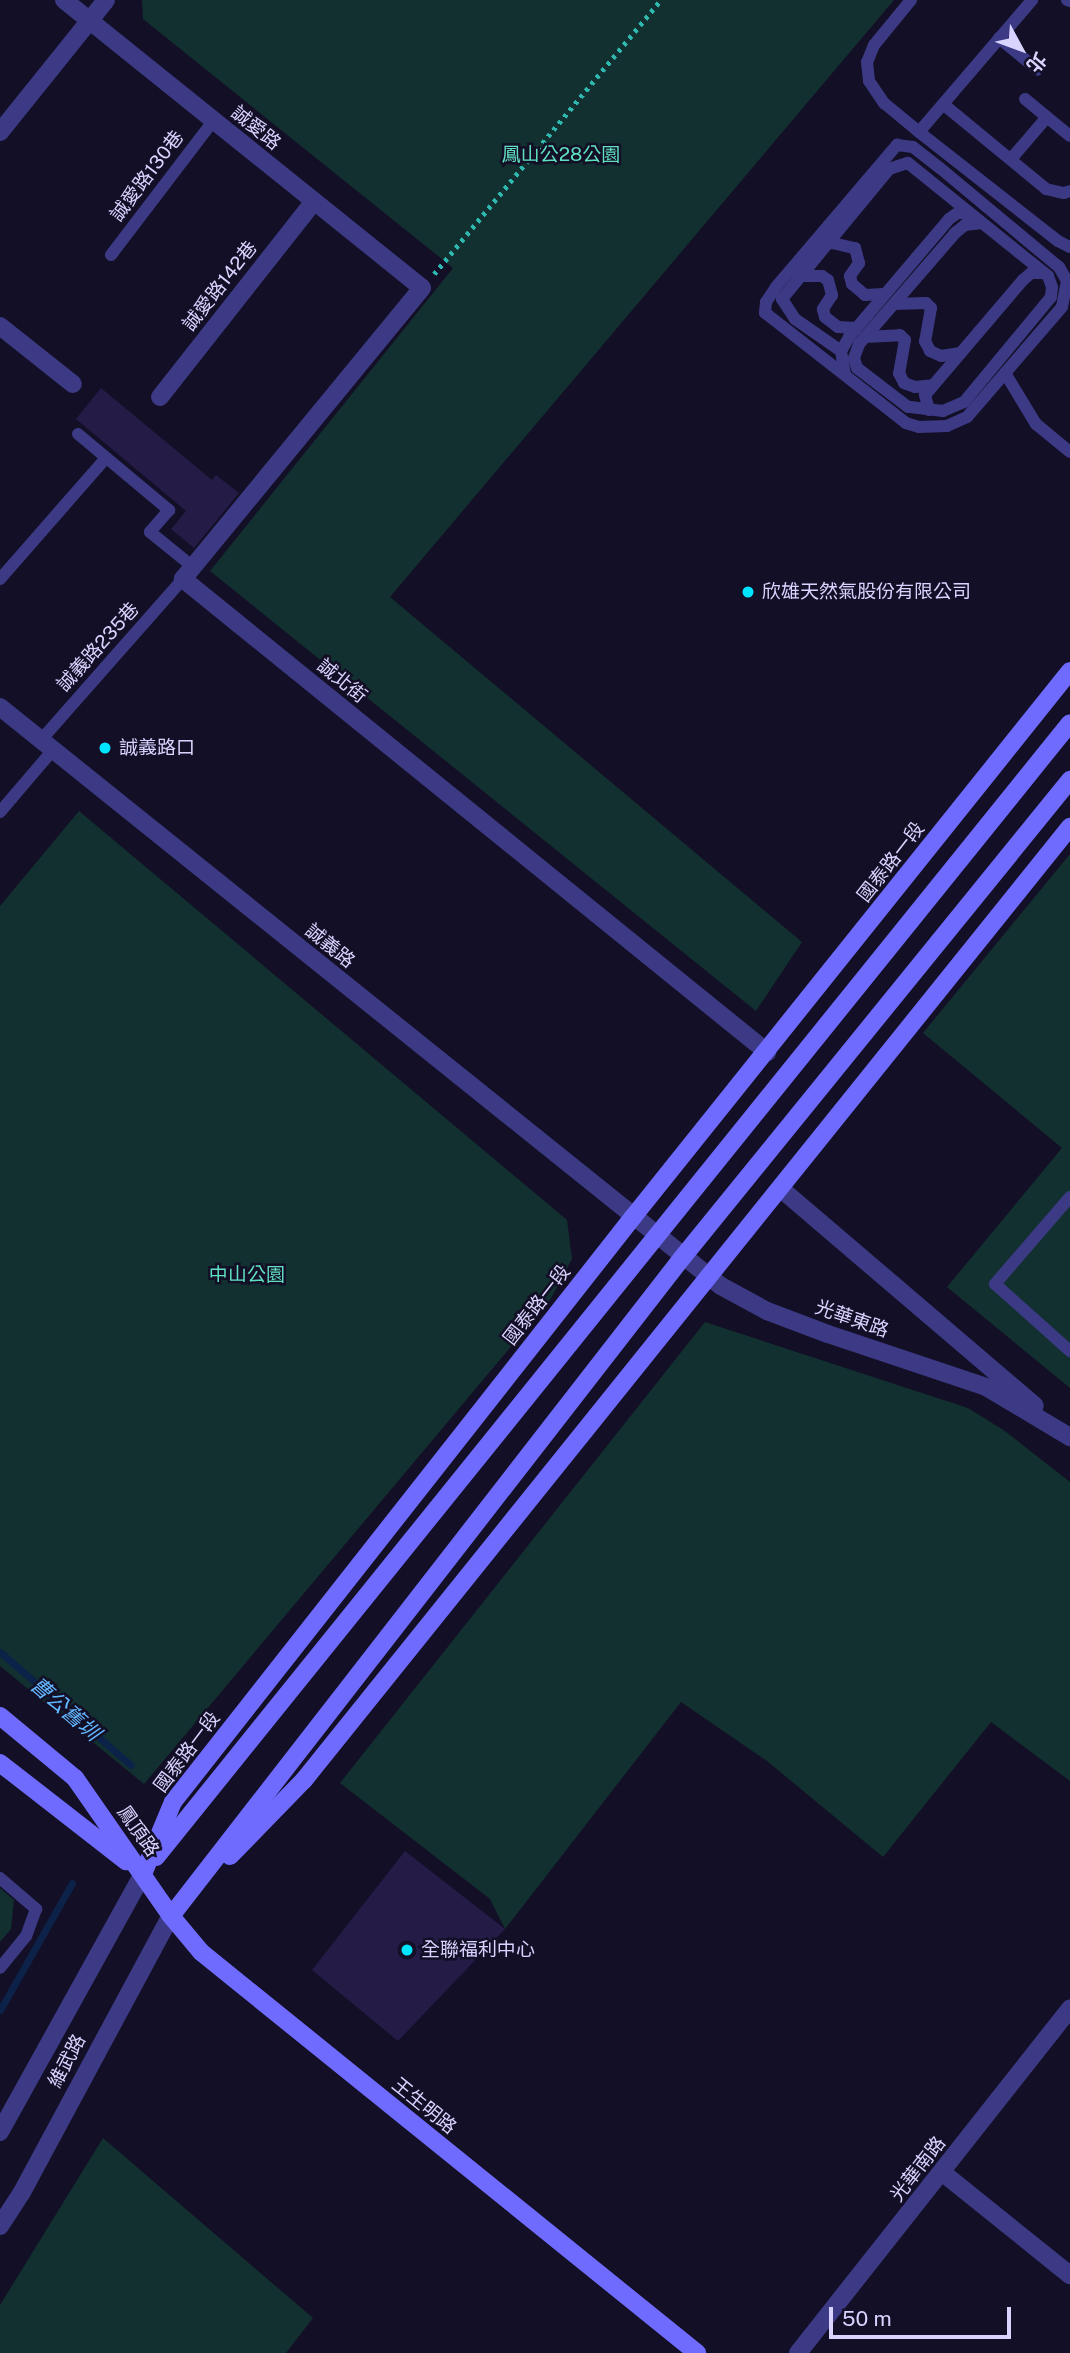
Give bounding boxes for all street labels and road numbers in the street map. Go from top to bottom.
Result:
street label: 誠愛路 [227,101,285,155]
street label: 誠愛路130巷 [106,126,188,226]
street label: 誠愛路142巷 [178,237,262,335]
street label: 誠義路235巷 [52,598,144,696]
street label: 誠北街 [313,654,371,708]
street label: 國泰路一段 [853,818,929,906]
street label: 誠義路 [301,919,359,973]
street label: 國泰路一段 [499,1261,575,1349]
street label: 光華東路 [812,1296,892,1342]
street label: 國泰路一段 [149,1707,225,1797]
street label: 鳳頂路 [112,1801,164,1861]
street label: 維武路 [44,2030,90,2092]
street label: 王生明路 [387,2073,461,2139]
street label: 光華南路 [886,2132,950,2206]

